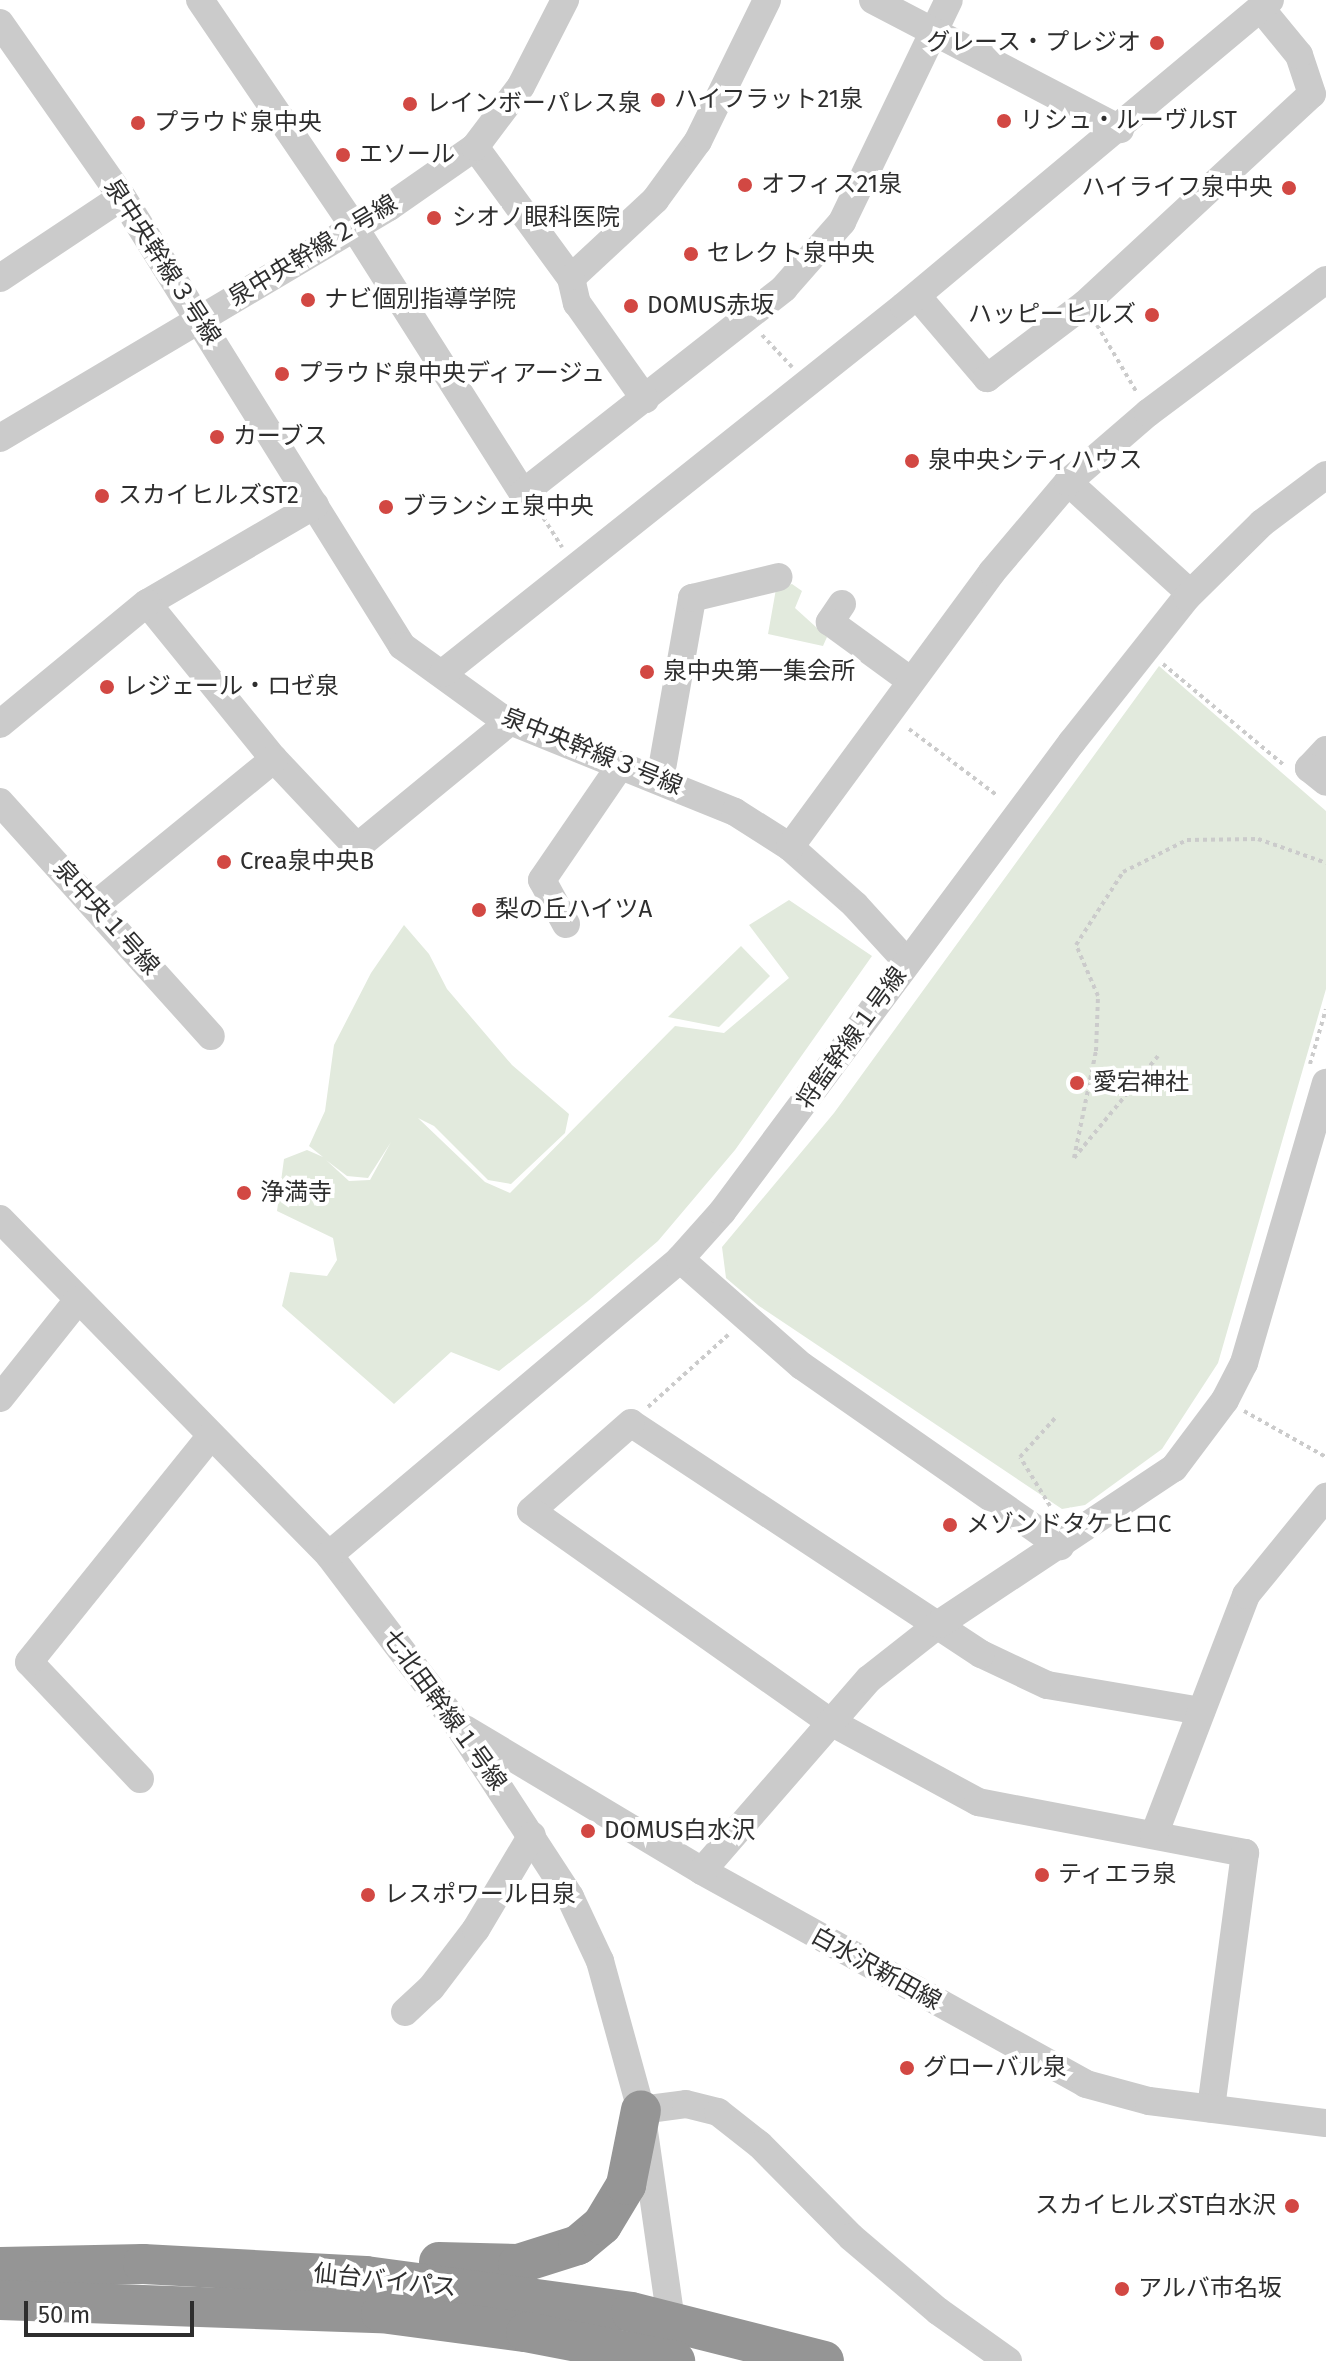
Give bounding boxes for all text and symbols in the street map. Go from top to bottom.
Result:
place label: グレース・プレジオ [925,29,1141,57]
marker: グレース・プレジオ [1148,34,1166,52]
place label: ハイフラット21泉 [674,86,864,114]
place label: レインボーパレス泉 [426,90,642,118]
marker: ハイフラット21泉 [649,91,667,109]
marker: レインボーパレス泉 [401,95,419,113]
place label: リシュ・ルーヴルST [1020,107,1237,135]
place label: プラウド泉中央 [154,109,322,137]
marker: リシュ・ルーヴルST [995,112,1013,130]
marker: プラウド泉中央 [129,114,147,132]
place label: エソール [359,141,455,169]
marker: エソール [334,146,352,164]
place label: オフィス21泉 [761,171,903,199]
street label: 泉中央幹線３号線 [98,174,226,350]
place label: ハイライフ泉中央 [1081,174,1273,202]
marker: オフィス21泉 [736,176,754,194]
marker: ハイライフ泉中央 [1280,179,1298,197]
street label: 泉中央幹線２号線 [223,189,403,313]
place label: シオノ眼科医院 [452,204,620,232]
marker: シオノ眼科医院 [423,207,445,229]
place label: セレクト泉中央 [707,240,875,268]
marker: セレクト泉中央 [682,245,700,263]
place label: ナビ個別指導学院 [324,286,516,314]
marker: ナビ個別指導学院 [299,291,317,309]
place label: DOMUS赤坂 [647,292,774,320]
marker: DOMUS赤坂 [622,297,640,315]
place label: ハッピーヒルズ [968,301,1136,329]
marker: ハッピーヒルズ [1143,306,1161,324]
place label: プラウド泉中央ディアージュ [298,360,609,388]
marker: プラウド泉中央ディアージュ [273,365,291,383]
place label: カーブス [233,423,329,451]
marker: カーブス [208,428,226,446]
place label: 泉中央シティハウス [928,447,1144,475]
marker: 泉中央シティハウス [903,452,921,470]
place label: スカイヒルズST2 [118,482,299,510]
marker: スカイヒルズST2 [93,487,111,505]
place label: ブランシェ泉中央 [402,493,594,521]
marker: ブランシェ泉中央 [377,498,395,516]
place label: 泉中央第一集会所 [663,658,855,686]
marker: 泉中央第一集会所 [638,663,656,681]
place label: レジェール・ロゼ泉 [123,673,339,701]
marker: レジェール・ロゼ泉 [98,678,116,696]
street label: 泉中央幹線３号線 [498,703,686,801]
place label: Crea泉中央B [240,848,374,876]
marker: Crea泉中央B [215,853,233,871]
street label: 泉中央１号線 [47,855,165,981]
place label: 梨の丘ハイツA [495,896,653,924]
marker: 梨の丘ハイツA [470,901,488,919]
street label: 将監幹線１号線 [791,962,913,1114]
place label: 愛宕神社 [1093,1069,1189,1097]
marker: 愛宕神社 [1068,1074,1086,1092]
place label: 浄満寺 [260,1179,332,1207]
marker: 浄満寺 [235,1184,253,1202]
place label: メゾンドタケヒロC [966,1511,1171,1539]
marker: メゾンドタケヒロC [941,1516,959,1534]
street label: 七北田幹線１号線 [376,1624,512,1796]
place label: DOMUS白水沢 [604,1817,755,1845]
marker: DOMUS白水沢 [579,1822,597,1840]
place label: ティエラ泉 [1058,1861,1178,1889]
marker: ティエラ泉 [1033,1866,1051,1884]
place label: レスポワール日泉 [384,1881,576,1909]
marker: レスポワール日泉 [359,1886,377,1904]
street label: 白水沢新田線 [806,1921,946,2017]
place label: グローバル泉 [923,2054,1067,2082]
marker: グローバル泉 [898,2059,916,2077]
place label: スカイヒルズST白水沢 [1035,2192,1276,2220]
marker: スカイヒルズST白水沢 [1283,2197,1301,2215]
street label: 仙台バイパス [312,2259,458,2303]
place label: アルバ市名坂 [1138,2275,1282,2303]
marker: アルバ市名坂 [1113,2280,1131,2298]
scale bar [28,2285,198,2335]
text: 50 m [38,2301,90,2329]

